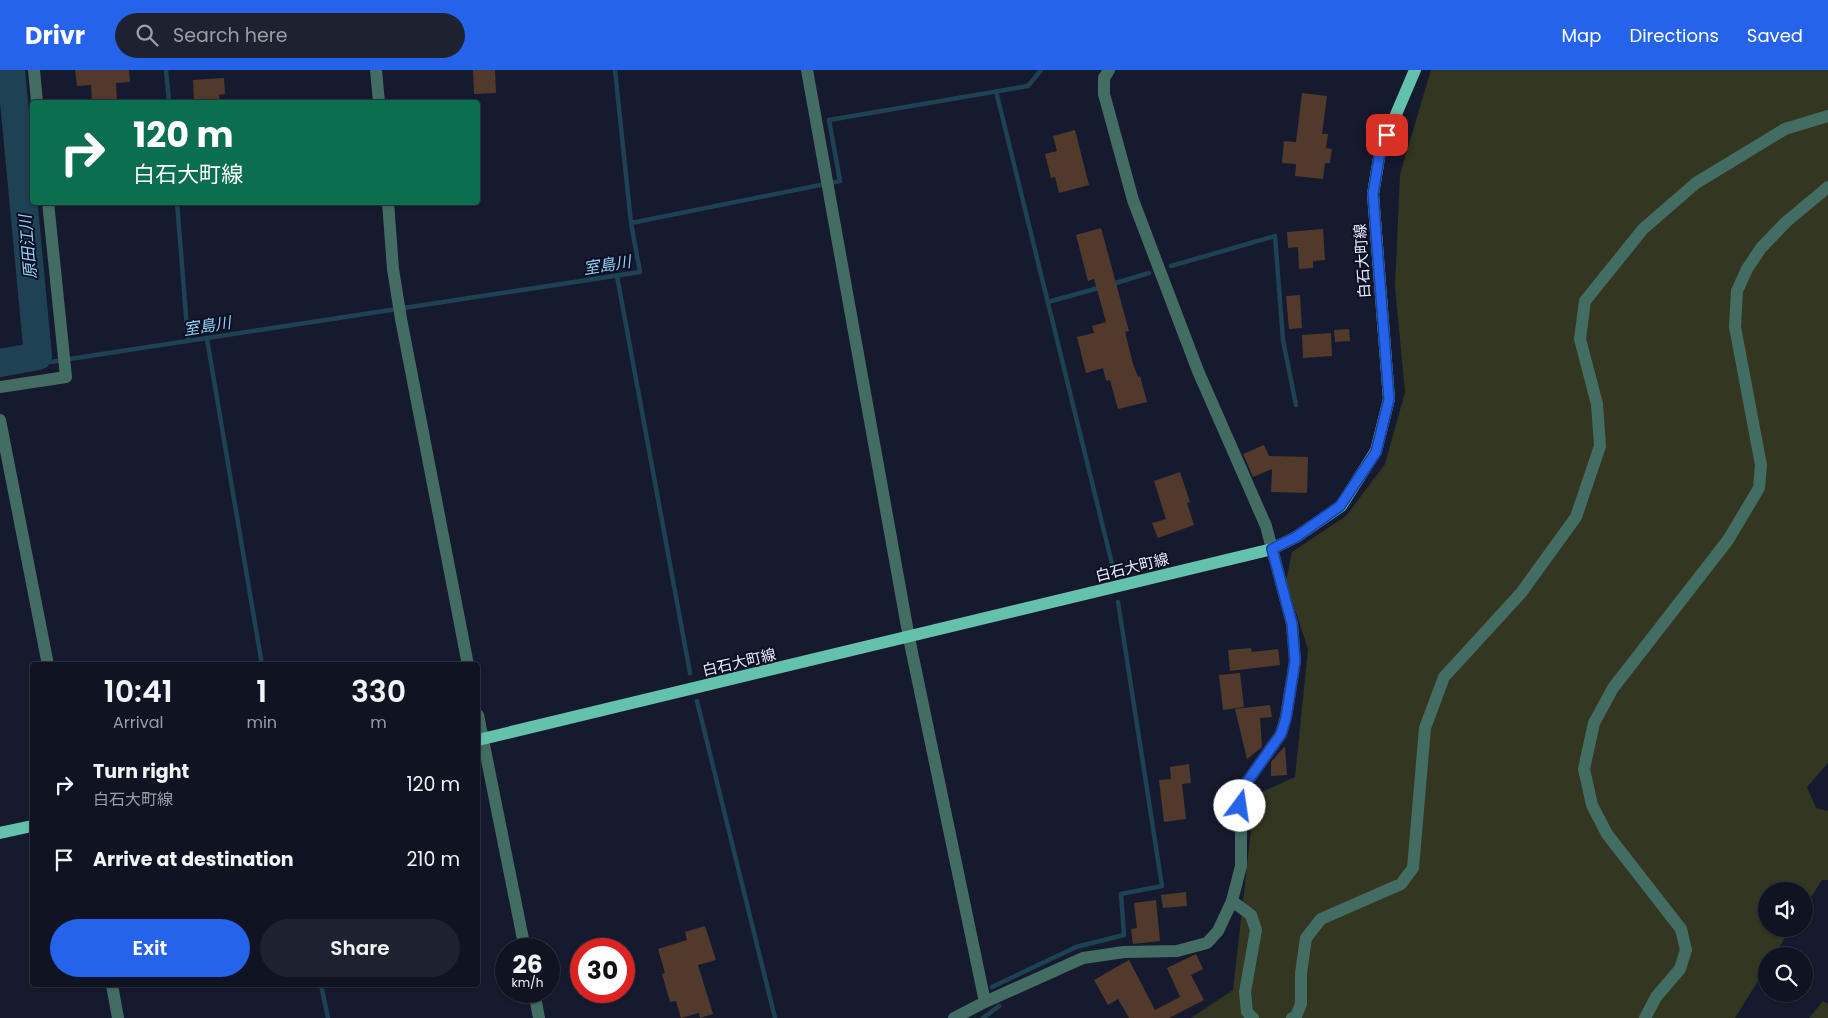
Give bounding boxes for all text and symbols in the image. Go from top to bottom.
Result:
search box [115,13,465,58]
text: Drivr [25,19,85,52]
icon: search [133,21,161,49]
text: Search here [173,22,288,49]
text: Map [1562,23,1601,48]
text: Directions [1629,23,1719,48]
text: Saved [1747,23,1803,48]
text: 120 m [133,110,233,159]
pin [1366,114,1408,156]
icon: right [50,120,115,185]
icon: arrive [1373,121,1401,149]
text: 白石大町線 [133,159,243,190]
water label: 原田江川 [14,212,42,280]
street label: 白石大町線 [1349,223,1375,299]
water label: 室島川 [581,250,634,280]
water label: 室島川 [181,311,234,341]
street label: 白石大町線 [1093,548,1171,586]
street label: 白石大町線 [700,643,778,681]
text: 10:41 [104,670,173,713]
text: 1 [256,670,267,713]
text: 330 [351,670,406,713]
text: Arrival [113,711,163,734]
text: min [246,711,277,734]
text: m [370,711,387,734]
text: Turn right [93,758,189,785]
icon: right [50,771,78,799]
text: 120 m [406,771,460,798]
position arrow [1213,779,1265,831]
text: 白石大町線 [93,788,173,811]
icon: arrive [50,846,78,874]
text: Arrive at destination [93,846,294,873]
text: 210 m [406,846,460,873]
map controls [1758,882,1813,1002]
button: sound [1758,882,1813,937]
button: Exit [50,919,250,977]
button: Share [260,919,460,977]
speed limit sign: 30 [570,938,635,1003]
text: 26 [512,947,543,982]
button: search [1758,947,1813,1002]
text: km/h [512,974,543,991]

